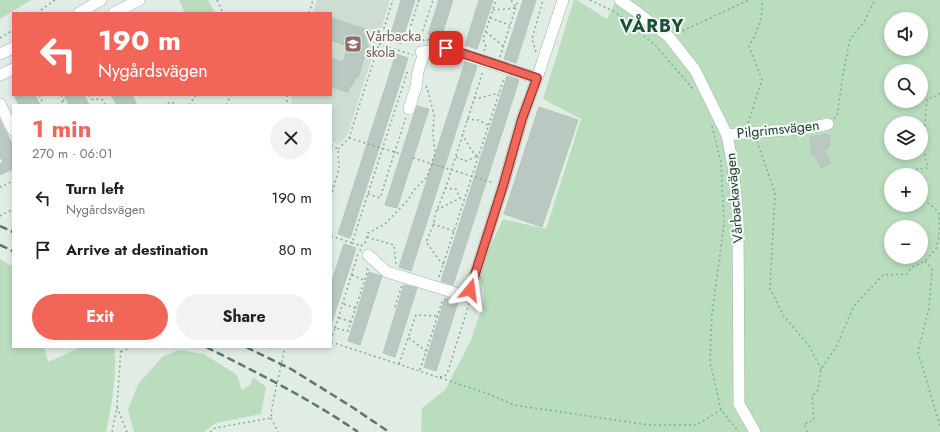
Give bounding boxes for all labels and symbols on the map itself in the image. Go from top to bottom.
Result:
district label: VÅRBY [619,13,684,39]
place label: Vårbacka skola [366,26,421,62]
pin [429,31,463,65]
school or university icon: Vårbacka skola [343,34,363,54]
street label: Pilgrimsvägen [736,115,820,143]
street label: Vårbackavägen [720,152,748,244]
position arrow [449,269,491,311]

